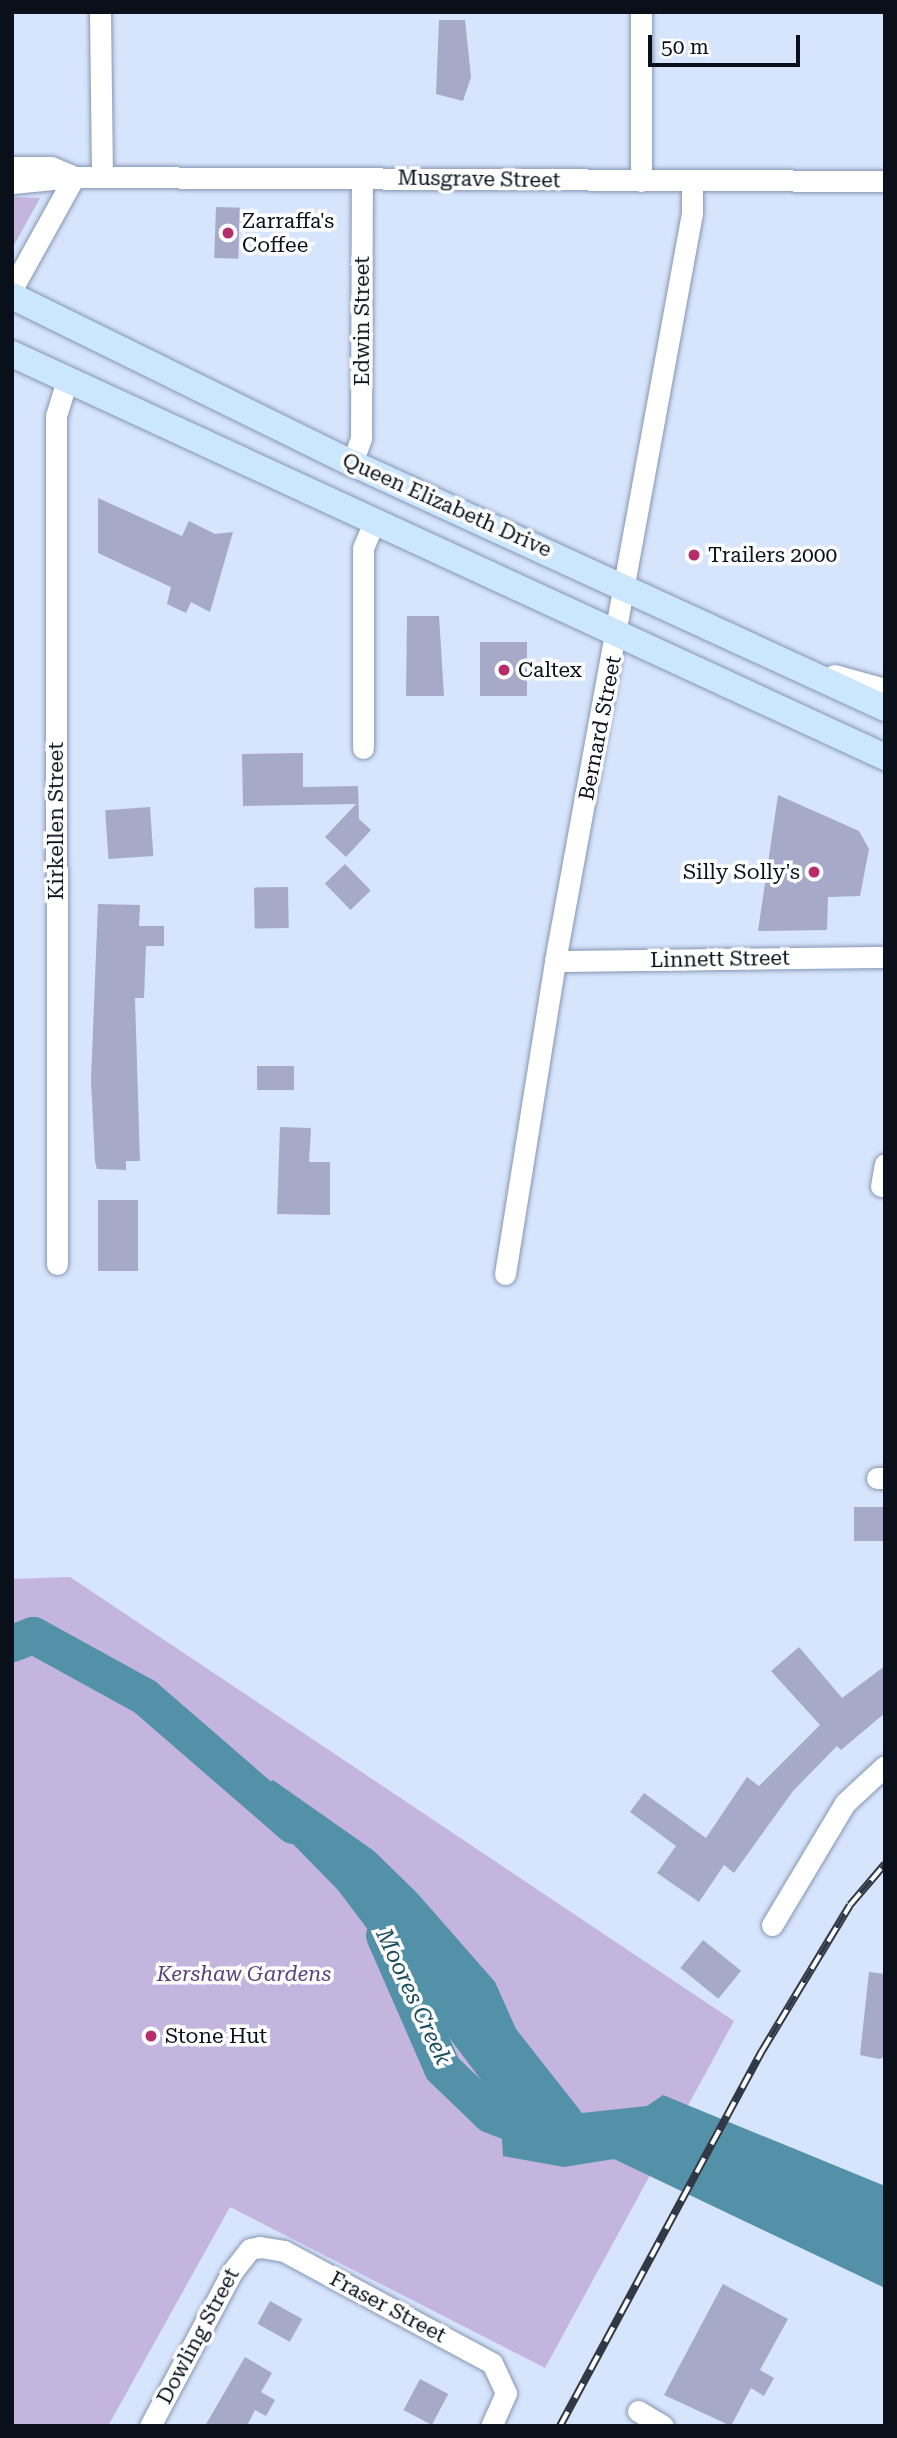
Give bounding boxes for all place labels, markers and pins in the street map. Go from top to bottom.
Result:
place label: Zarraffa's Coffee [242,208,334,258]
marker: Zarraffa's Coffee [220,225,236,241]
place label: Trailers 2000 [708,542,837,568]
marker: Trailers 2000 [686,547,702,563]
place label: Caltex [518,657,582,683]
marker: Caltex [496,662,512,678]
place label: Silly Solly's [683,859,800,885]
marker: Silly Solly's [806,864,822,880]
place label: Stone Hut [165,2023,267,2049]
marker: Stone Hut [143,2028,159,2044]

